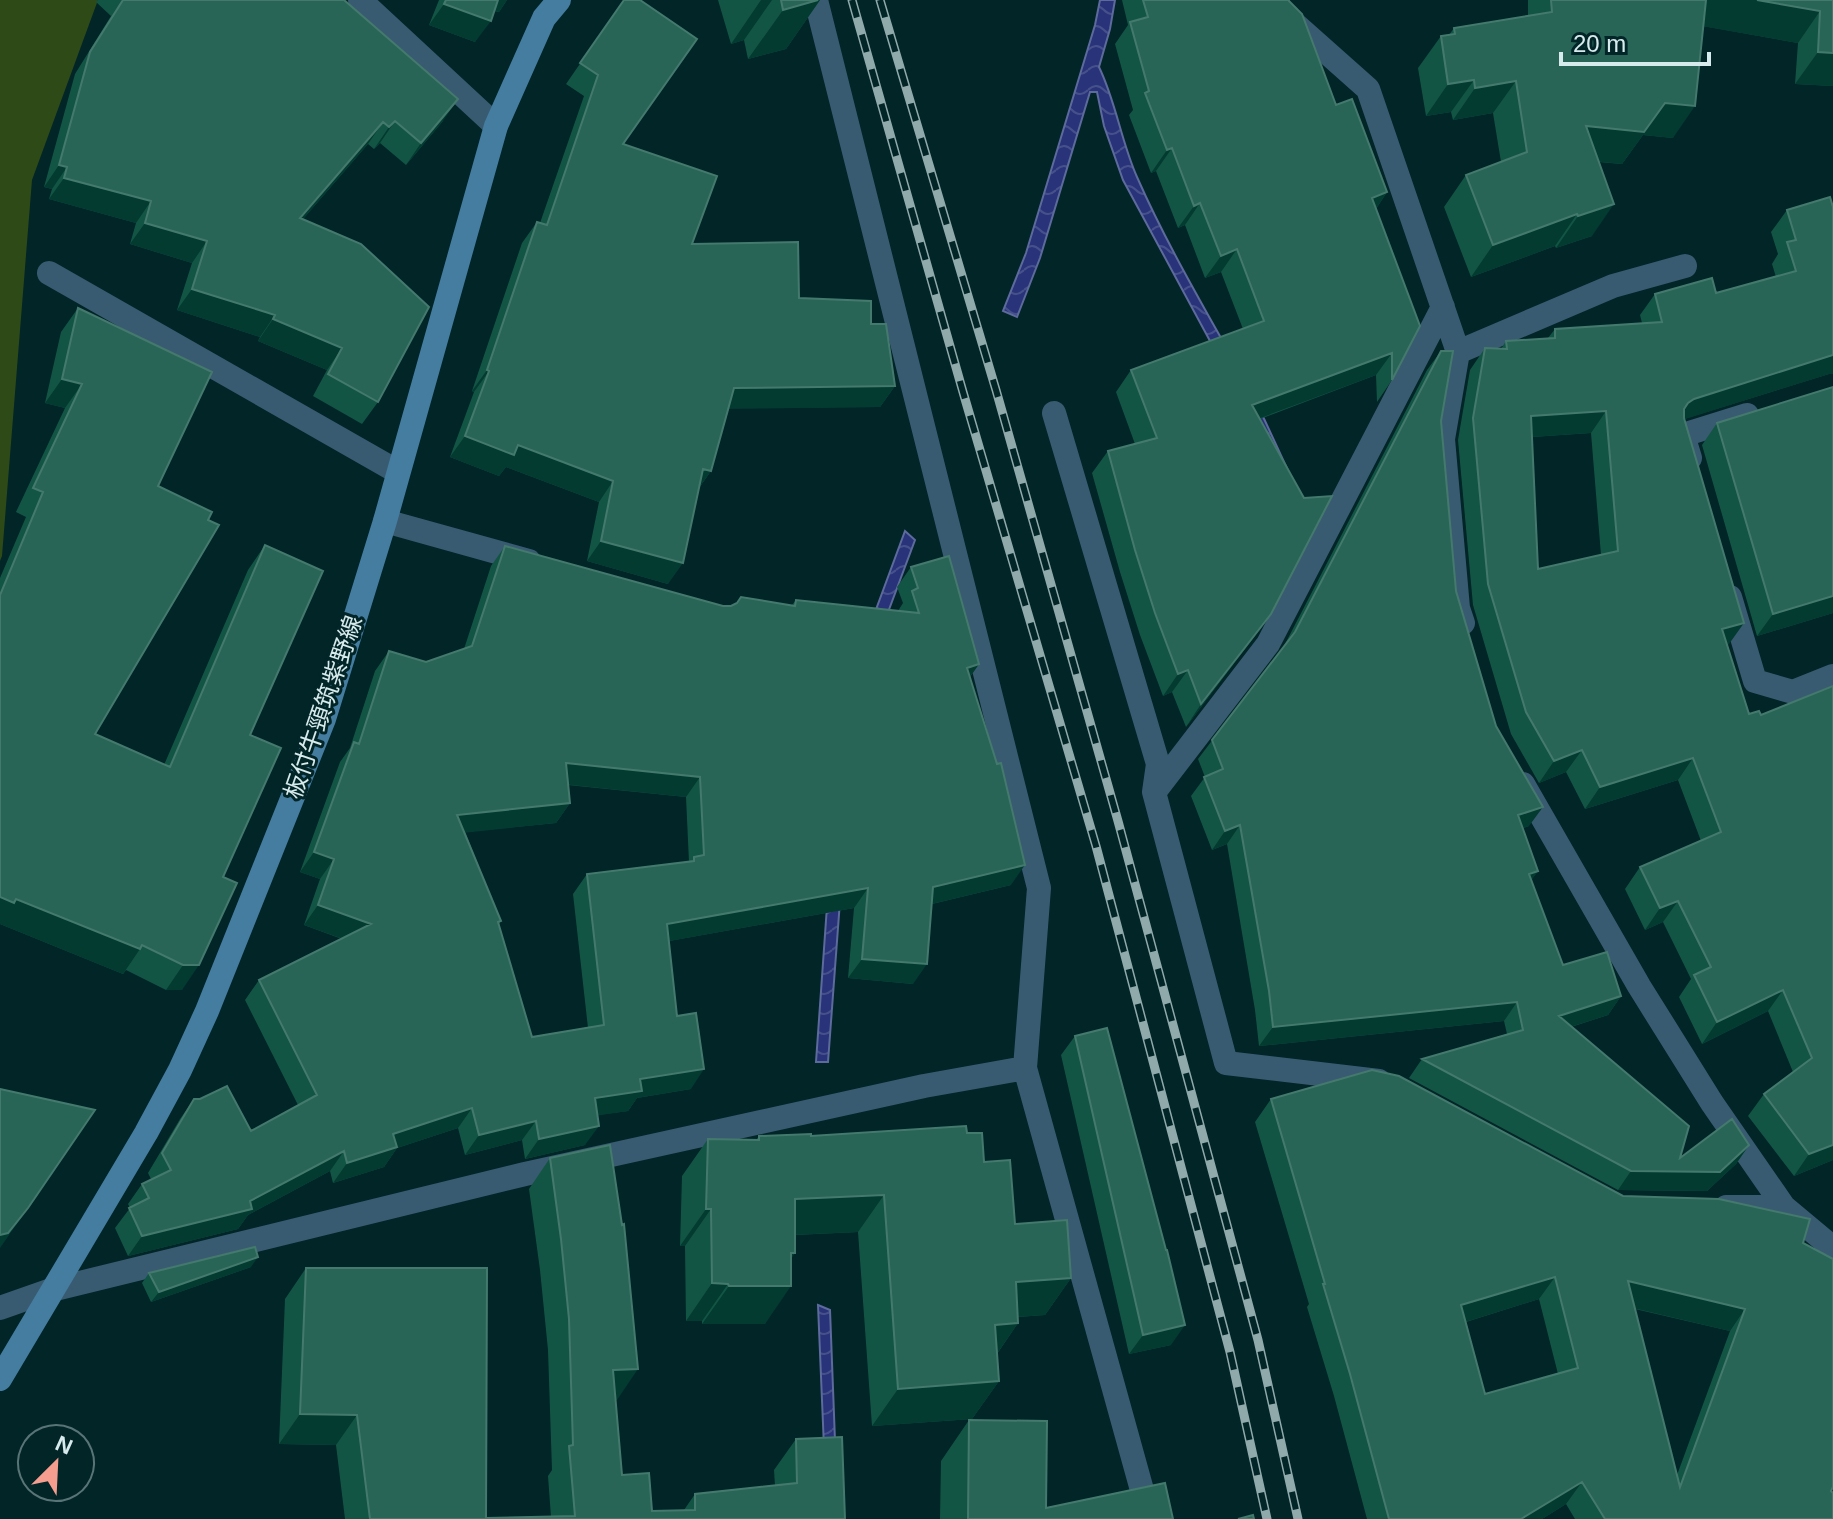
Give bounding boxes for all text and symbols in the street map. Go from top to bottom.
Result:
scale bar [1561,16,1709,66]
text: 20 m [1573,30,1626,57]
street label: 板付牛頸筑紫野線 [279,612,367,802]
north arrow [16,1423,96,1503]
text: N [52,1431,76,1460]

